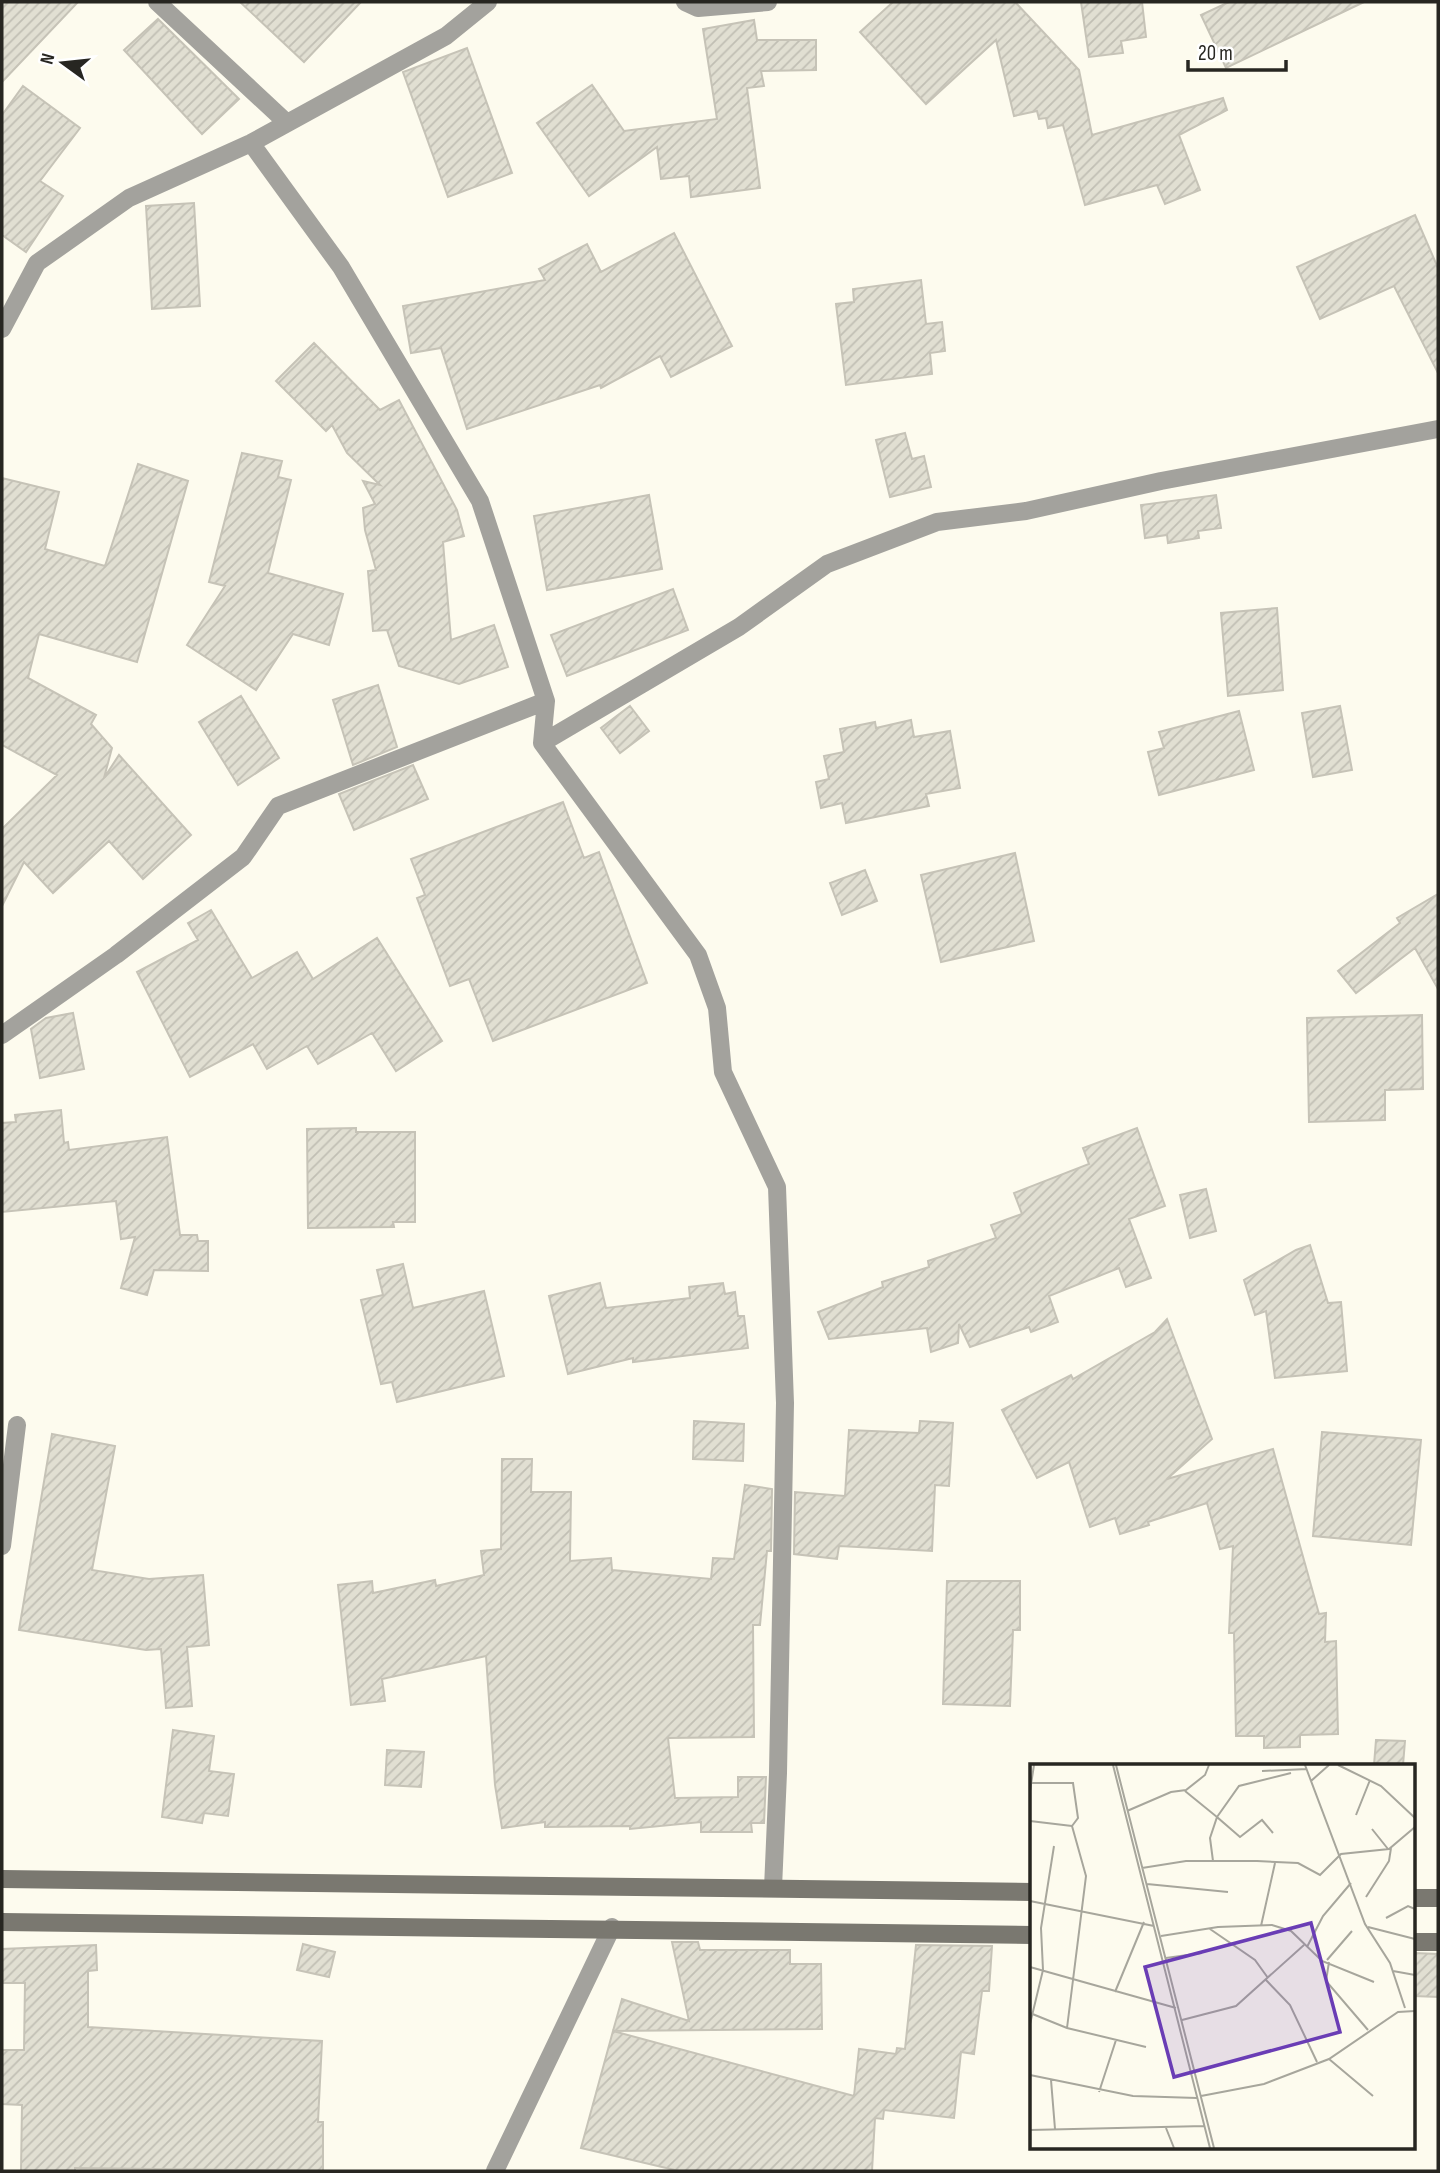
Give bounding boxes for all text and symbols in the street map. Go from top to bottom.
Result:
north arrow [28,28,98,98]
scale bar [1188,28,1286,72]
text: 20 m [1198,41,1233,66]
text: N [36,51,60,67]
inset map [1030,1764,1416,2148]

